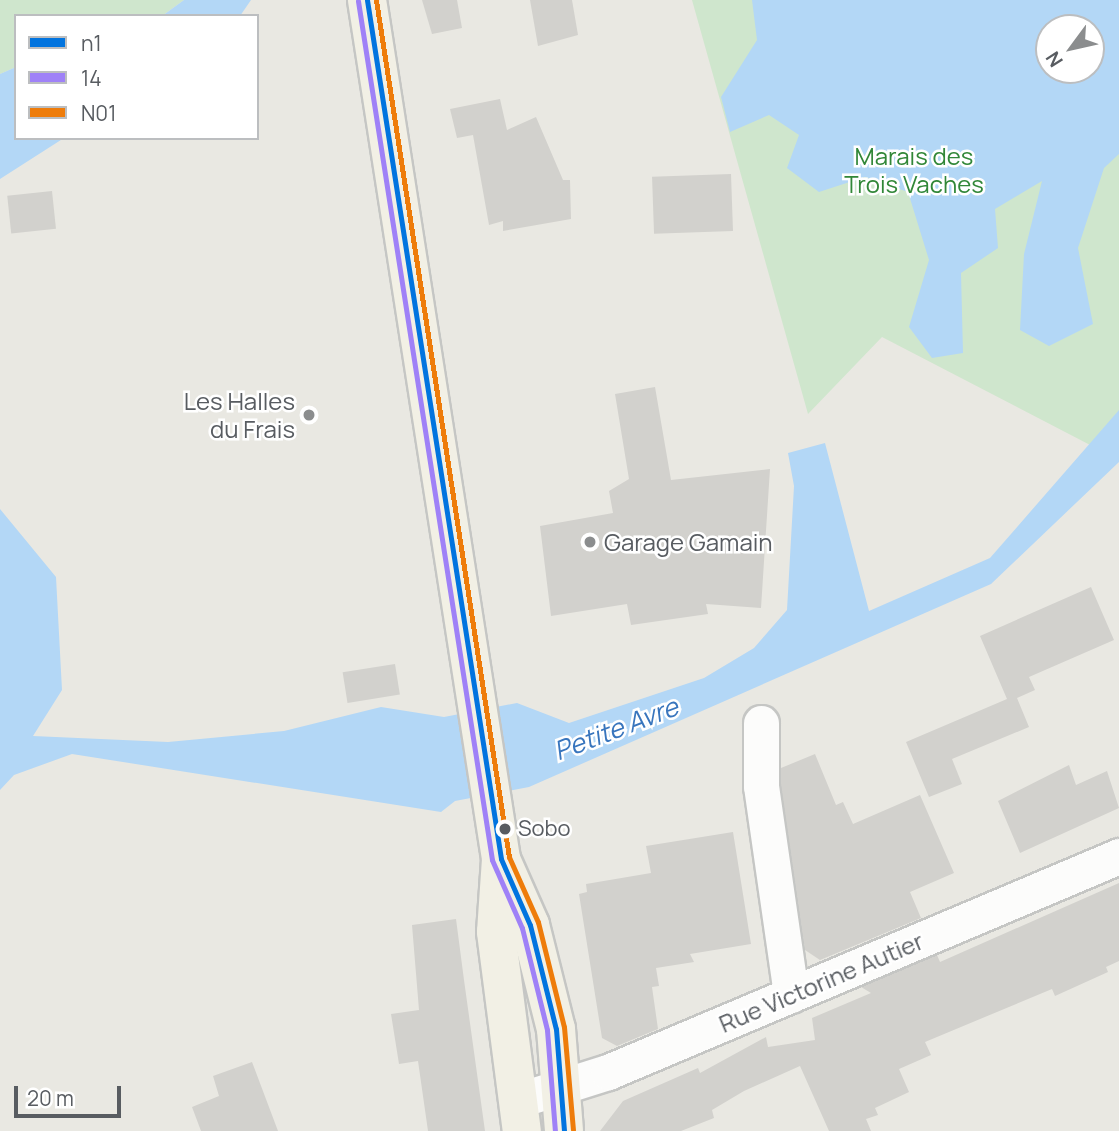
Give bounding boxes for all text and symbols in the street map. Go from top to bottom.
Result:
legend [14,14,259,140]
north arrow [1035,14,1105,84]
text: n1 [81,29,102,57]
text: N [1039,47,1069,72]
text: 14 [81,64,102,92]
text: N01 [81,99,116,127]
park label: Marais des Trois Vaches [844,142,984,198]
place label: Les Halles du Frais [184,387,295,443]
marker: Les Halles du Frais [301,407,317,423]
place label: Garage Gamain [604,528,773,556]
marker: Garage Gamain [582,534,598,550]
water label: Petite Avre [549,691,683,767]
place label: Sobo [518,816,571,842]
marker: Sobo [498,822,512,836]
street label: Rue Victorine Autier [715,926,927,1038]
scale bar [18,1072,124,1116]
text: 20 m [27,1084,74,1112]

